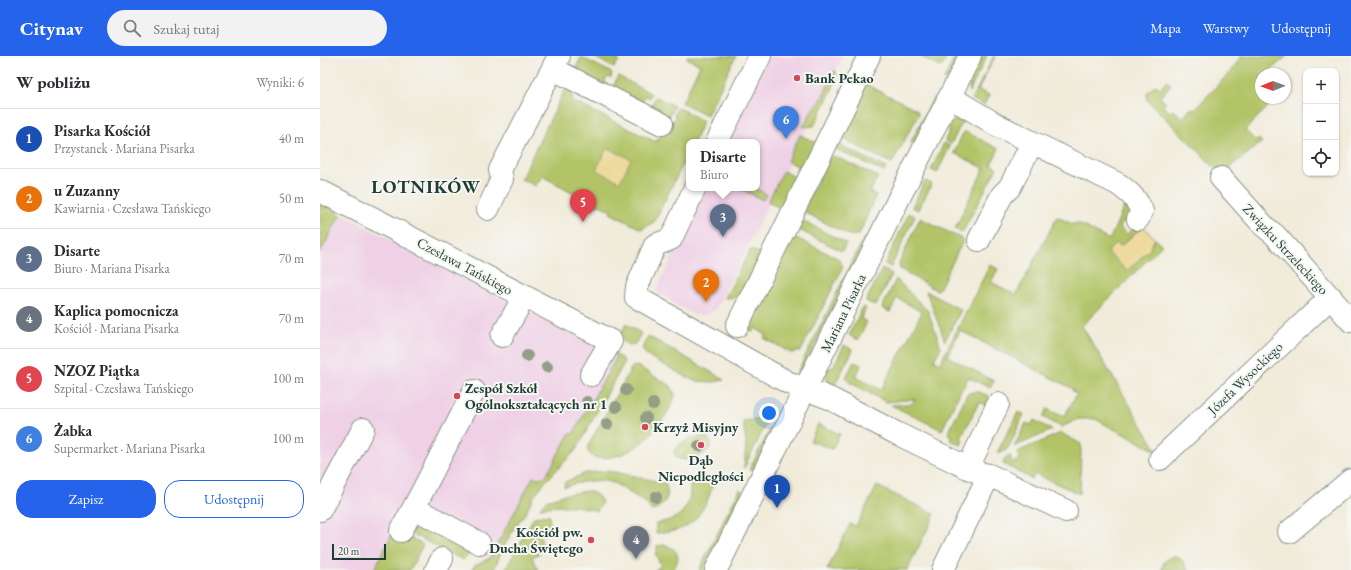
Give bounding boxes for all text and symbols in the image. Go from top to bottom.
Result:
search box [107,10,387,46]
text: Citynav [20,16,83,41]
icon: search [121,17,143,39]
text: Szukaj tutaj [153,19,220,38]
text: Mapa [1150,19,1181,37]
text: Warstwy [1203,19,1249,37]
text: Udostępnij [1271,19,1331,37]
north arrow [1255,68,1291,104]
map controls [1303,68,1339,176]
button: + [1303,68,1339,104]
place label: Bank Pekao [805,69,874,87]
text: W pobliżu [16,71,90,93]
marker: Bank Pekao [792,73,802,83]
text: Wyniki: 6 [256,74,304,91]
button: − [1303,104,1339,140]
pin: 6 [773,106,799,139]
text: Pisarka Kościół [54,121,150,140]
text: 1 [26,130,32,147]
text: 40 m [279,130,304,147]
popup [686,139,760,191]
text: Przystanek · Mariana Pisarka [54,140,195,157]
button: locate [1303,140,1339,176]
text: Disarte [700,147,746,166]
text: Biuro [700,166,728,183]
district label: LOTNIKÓW [371,175,481,198]
text: u Zuzanny [54,181,120,200]
pin: 5 [570,189,596,222]
text: 2 [26,190,32,207]
text: 50 m [279,190,304,207]
text: Kawiarnia · Czesława Tańskiego [54,200,211,217]
street label: Związku Strzeleckiego [1239,200,1333,298]
pin: 3 [710,204,736,237]
street label: Czesława Tańskiego [414,233,516,299]
text: Disarte [54,241,100,260]
text: 3 [26,250,32,267]
text: 70 m [279,250,304,267]
text: Biuro · Mariana Pisarka [54,260,170,277]
pin: 2 [693,269,719,302]
street label: Mariana Pisarka [816,270,870,355]
text: Kaplica pomocnicza [54,301,179,320]
text: 4 [26,310,32,327]
text: 70 m [279,310,304,327]
text: Kościół · Mariana Pisarka [54,320,179,337]
street label: Józefa Wysockiego [1203,337,1287,419]
text: NZOZ Piątka [54,361,139,380]
text: 5 [26,370,32,387]
text: 100 m [273,370,304,387]
place label: Zespół Szkół Ogólnokształcących nr 1 [465,379,607,413]
text: Szpital · Czesława Tańskiego [54,380,194,397]
marker: Zespół Szkół Ogólnokształcących nr 1 [452,391,462,401]
your location [759,403,779,423]
place label: Krzyż Misyjny [653,418,739,436]
text: Żabka [54,421,92,440]
marker: Krzyż Misyjny [640,422,650,432]
text: 6 [26,430,32,447]
text: 100 m [273,430,304,447]
text: Supermarket · Mariana Pisarka [54,440,205,457]
marker: Dąb Niepodległości [696,440,706,450]
place label: Dąb Niepodległości [658,451,744,485]
pin: 1 [764,475,790,508]
button: Zapisz [16,480,156,518]
button: Udostępnij [164,480,304,518]
place label: Kościół pw. Ducha Świętego [489,523,583,557]
pin: 4 [623,526,649,559]
marker: Kościół pw. Ducha Świętego [586,535,596,545]
scale bar [332,542,386,561]
text: 20 m [338,544,359,558]

